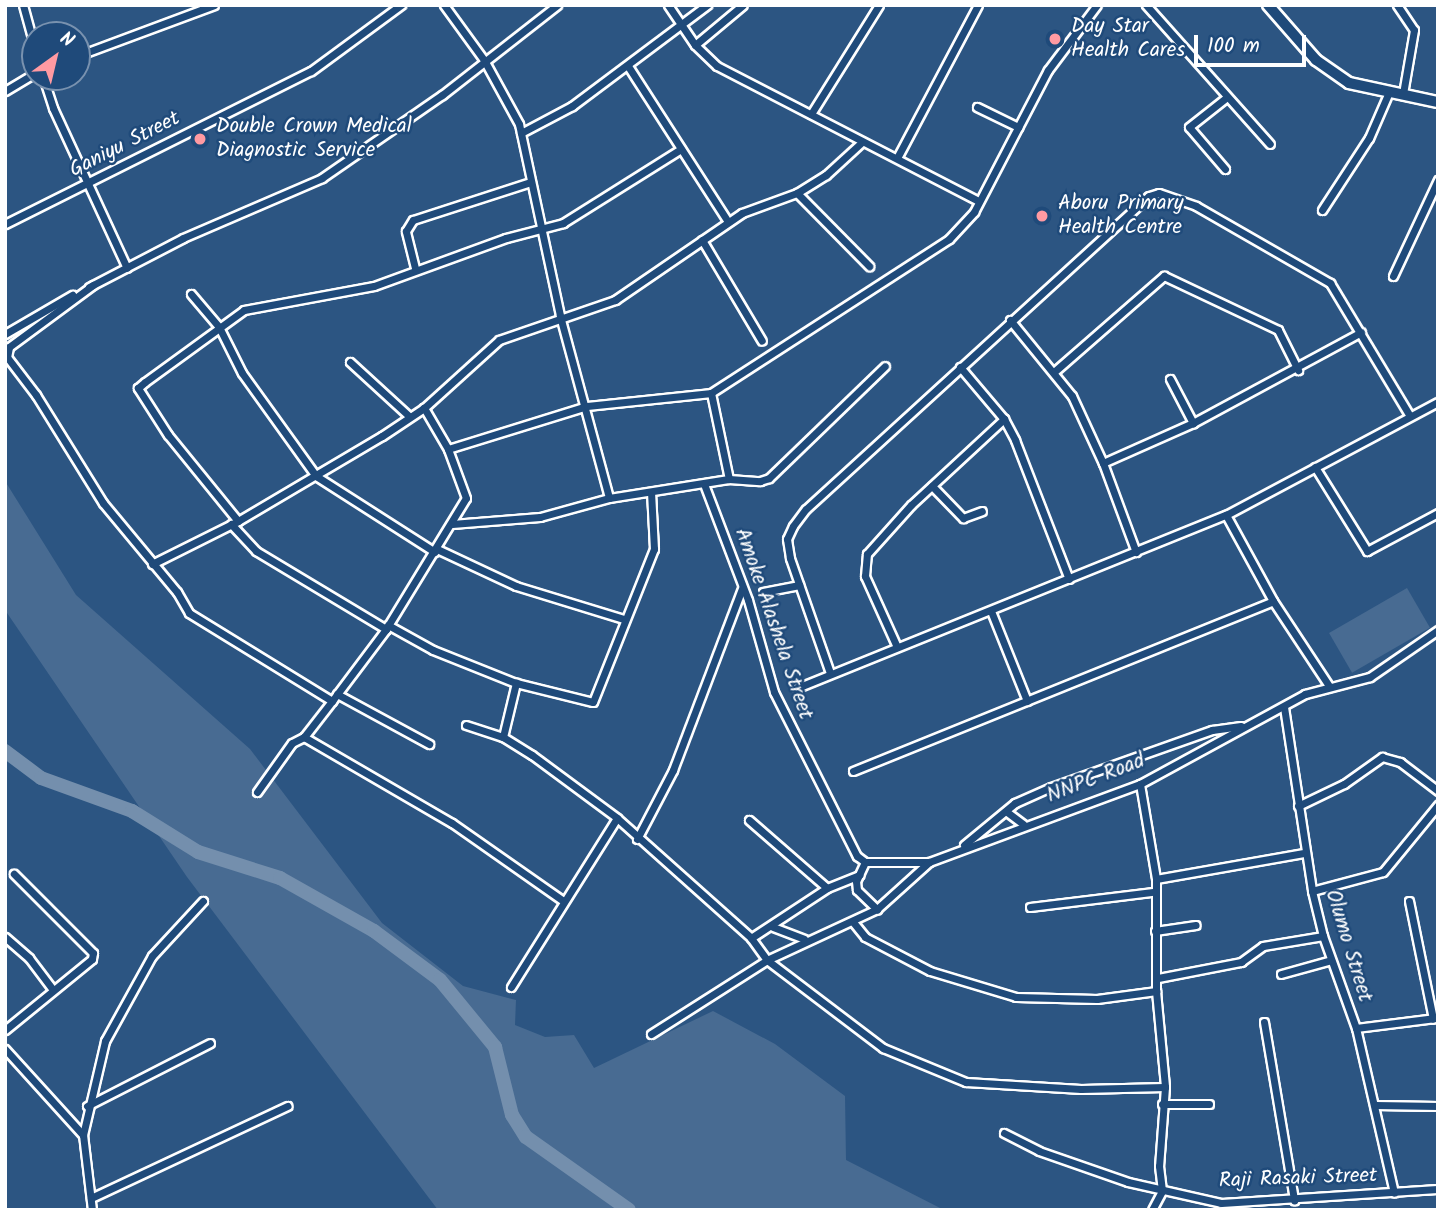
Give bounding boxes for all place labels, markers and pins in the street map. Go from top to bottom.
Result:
place label: Day Star Health Cares [1071,14,1185,64]
marker: Day Star Health Cares [1045,29,1065,49]
place label: Double Crown Medical Diagnostic Service [216,114,412,164]
marker: Double Crown Medical Diagnostic Service [190,129,210,149]
place label: Aboru Primary Health Centre [1058,191,1183,241]
marker: Aboru Primary Health Centre [1032,206,1052,226]

